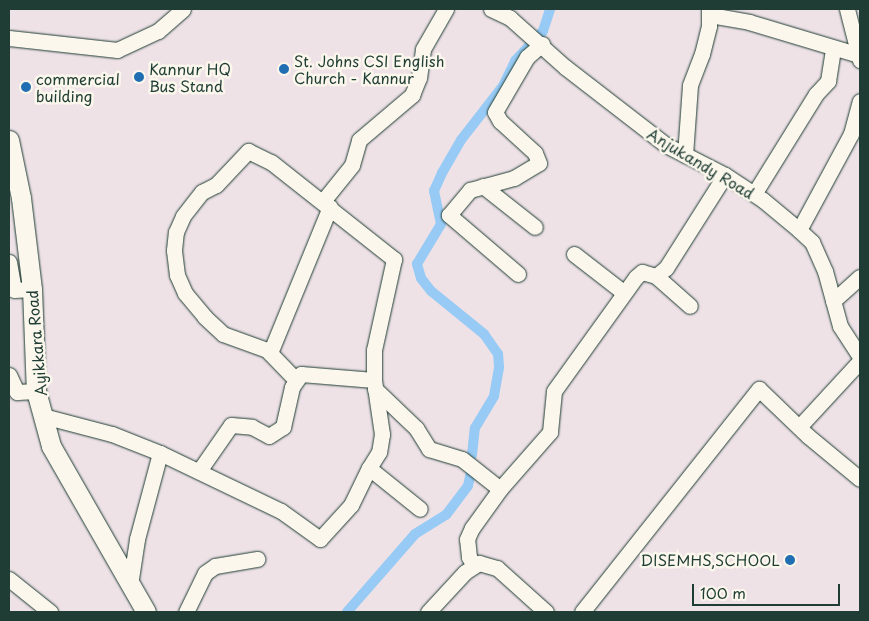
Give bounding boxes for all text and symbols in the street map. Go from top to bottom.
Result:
place label: St. Johns CSI English Church - Kannur [294,51,446,86]
place label: Kannur HQ Bus Stand [149,59,230,94]
marker: St. Johns CSI English Church - Kannur [278,63,290,75]
place label: commercial building [36,69,120,104]
marker: Kannur HQ Bus Stand [133,71,145,83]
marker: commercial building [20,81,32,93]
street label: Anjukandy Road [645,124,757,202]
street label: Ayikkara Road [22,288,50,398]
place label: DISEMHS,SCHOOL [641,551,780,569]
marker: DISEMHS,SCHOOL [784,554,796,566]
scale bar [694,574,842,606]
text: 100 m [700,581,746,604]

